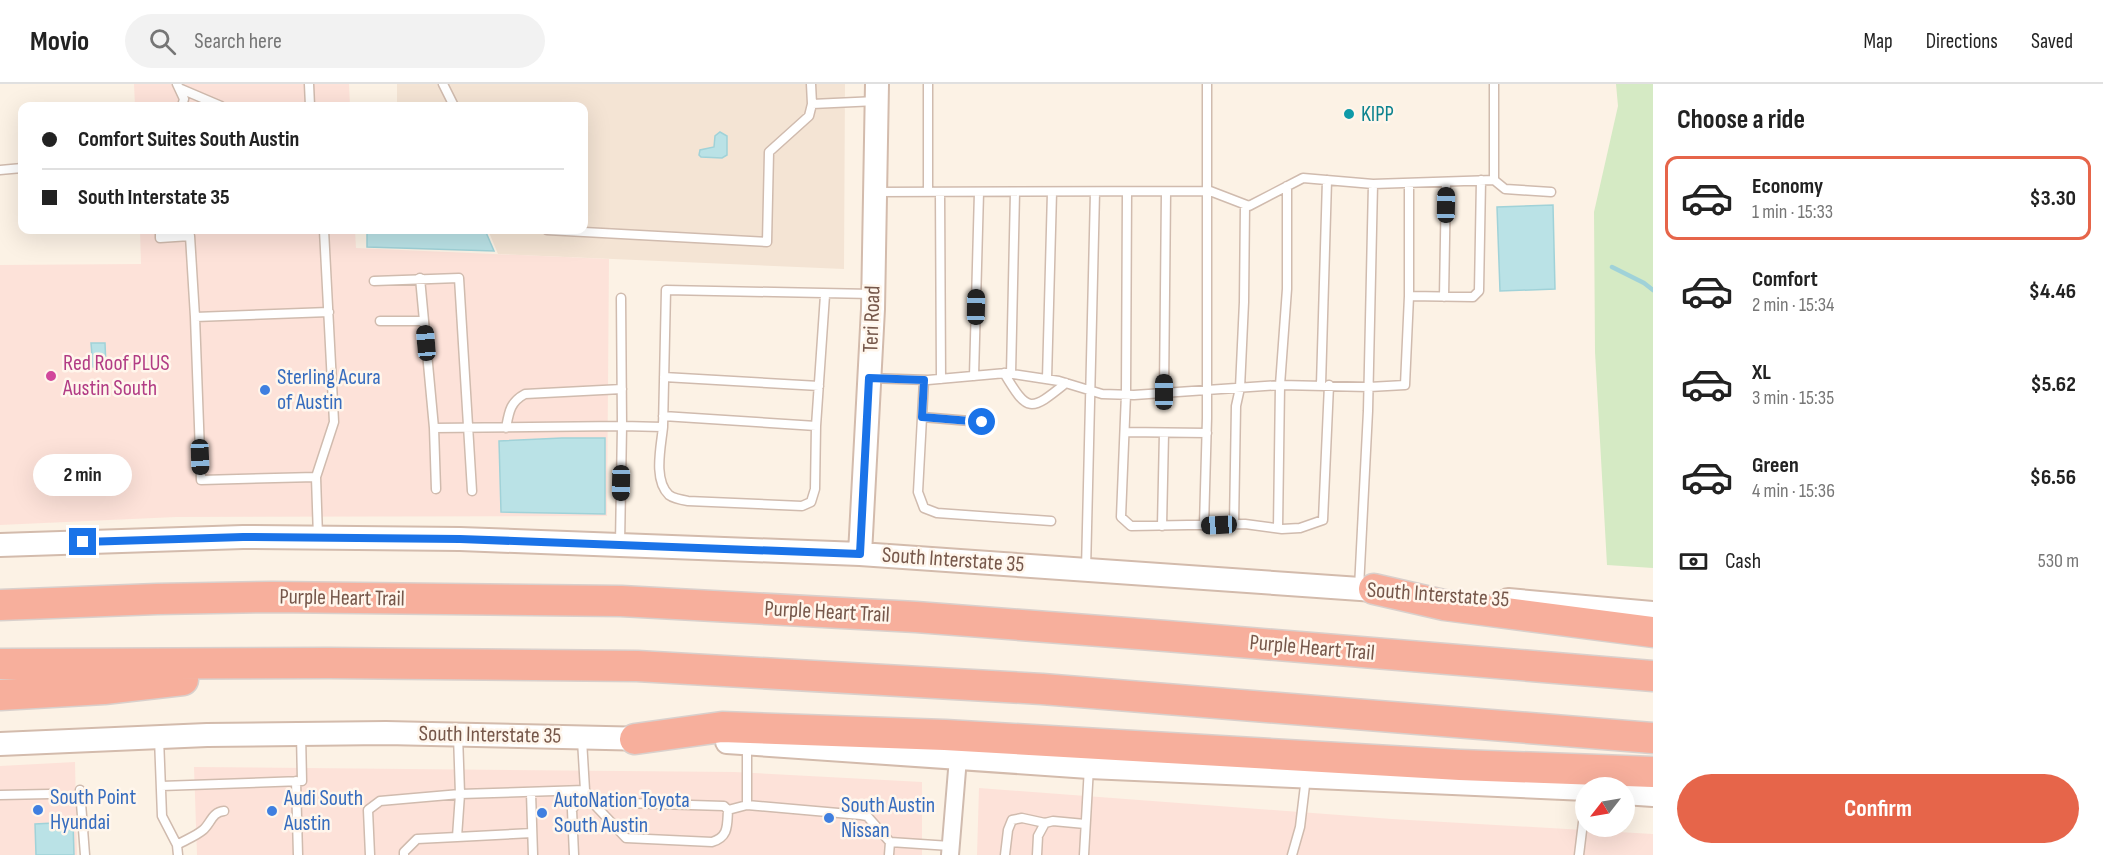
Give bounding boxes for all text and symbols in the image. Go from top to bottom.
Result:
search box [125,14,545,68]
text: Movio [30,25,89,58]
icon: search [146,25,179,58]
text: Search here [194,28,282,55]
text: Map [1863,29,1893,54]
text: Directions [1926,29,1998,54]
text: Saved [2031,29,2073,54]
place label: KIPP [1361,101,1394,128]
text: Choose a ride [1677,104,1805,136]
marker: KIPP [1342,107,1356,121]
text: Comfort Suites South Austin [78,126,299,153]
icon: car [1680,171,1734,225]
text: Economy [1752,173,1823,200]
text: South Interstate 35 [78,184,230,211]
text: $3.30 [2030,185,2076,212]
car [1437,187,1455,223]
text: 1 min · 15:33 [1752,200,1833,224]
icon: car [1680,264,1734,318]
text: Comfort [1752,266,1818,293]
text: $4.46 [2029,278,2076,305]
street label: Teri Road [857,285,887,353]
car [967,289,985,325]
text: 2 min · 15:34 [1752,293,1834,317]
car [415,324,437,362]
place label: Red Roof PLUS Austin South [62,350,170,402]
icon: car [1680,357,1734,411]
text: XL [1752,359,1771,386]
place label: Sterling Acura of Austin [277,364,381,416]
marker: Red Roof PLUS Austin South [44,369,58,383]
text: $5.62 [2030,371,2076,398]
car [1155,374,1173,410]
marker: Sterling Acura of Austin [258,383,272,397]
text: 3 min · 15:35 [1752,386,1834,410]
route start [968,408,995,435]
car [190,439,210,475]
icon: car [1680,450,1734,504]
text: Green [1752,452,1799,479]
callout: 2 min [34,455,132,497]
text: 2 min [63,463,102,487]
text: $6.56 [2030,464,2076,491]
car [612,465,630,501]
text: 4 min · 15:36 [1752,479,1835,503]
car [1201,515,1237,535]
route end [69,528,96,555]
street label: South Interstate 35 [881,542,1025,578]
icon: cash [1677,545,1710,578]
text: Cash [1725,548,1761,575]
text: 530 m [2038,549,2079,573]
street label: South Interstate 35 [1366,577,1510,613]
street label: Purple Heart Trail [279,583,405,613]
street label: Purple Heart Trail [764,595,890,629]
street label: Purple Heart Trail [1248,629,1376,667]
street label: South Interstate 35 [418,720,562,750]
button: Confirm [1677,774,2079,843]
north arrow [1575,777,1635,837]
map controls [1575,777,1635,837]
place label: South Point Hyundai [50,784,136,836]
place label: Audi South Austin [283,785,363,837]
place label: AutoNation Toyota South Austin [553,787,690,839]
place label: South Austin Nissan [841,792,935,844]
marker: South Point Hyundai [31,803,45,817]
marker: Audi South Austin [265,804,279,818]
marker: AutoNation Toyota South Austin [535,806,549,820]
marker: South Austin Nissan [822,811,836,825]

